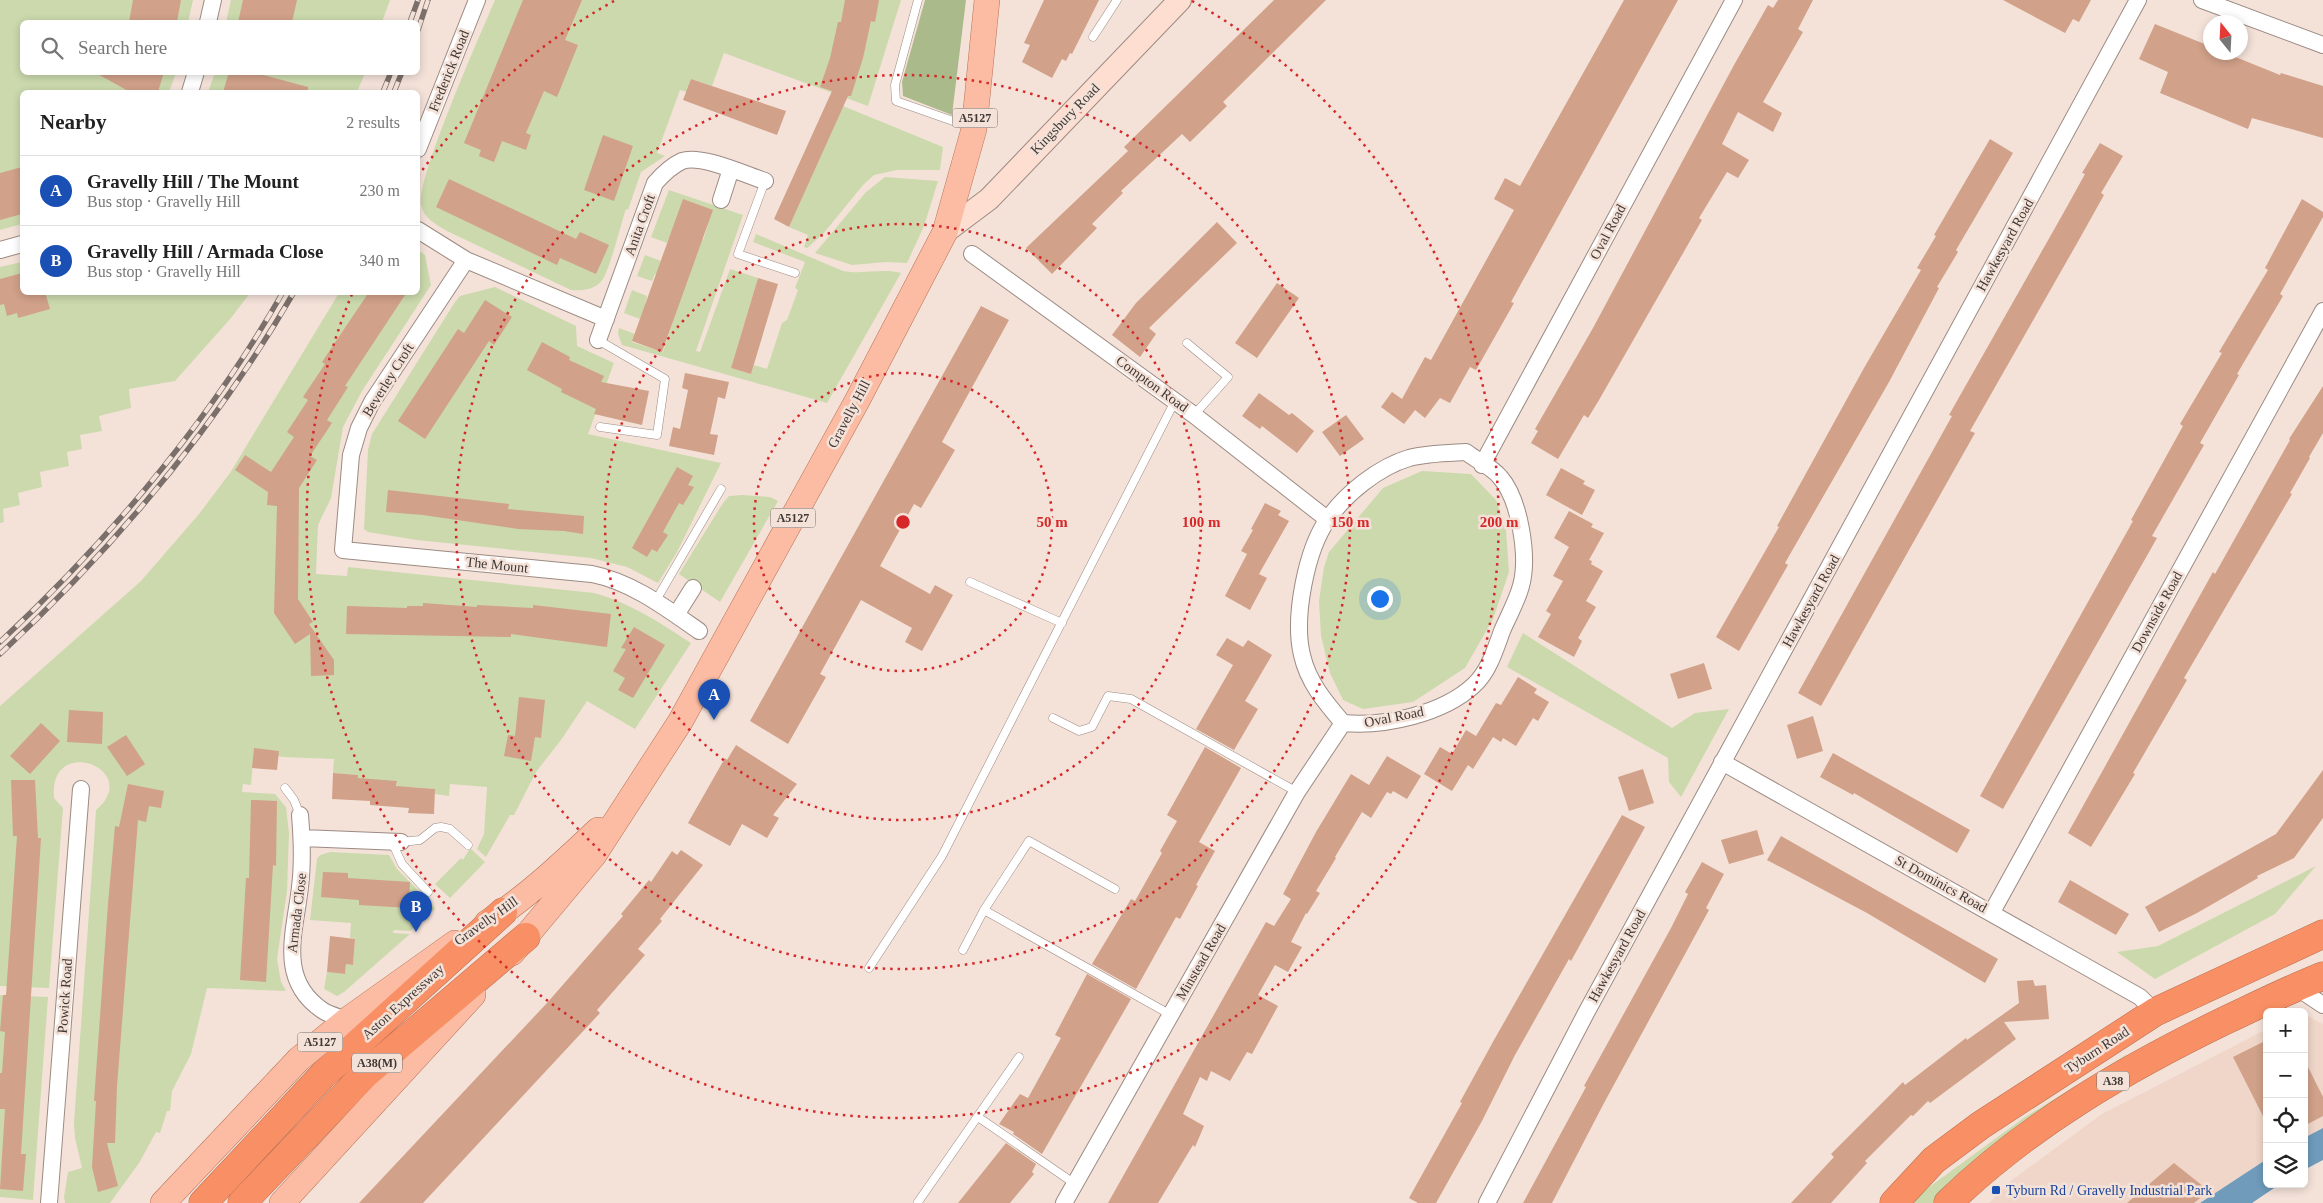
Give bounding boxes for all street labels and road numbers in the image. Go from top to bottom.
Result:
street label: Frederick Road [426,28,472,114]
street label: Kingsbury Road [1028,81,1102,157]
road number: A5127 [952,109,998,128]
street label: Anita Croft [622,192,658,258]
street label: Hawkesyard Road [1973,196,2037,294]
street label: Oval Road [1587,202,1629,262]
street label: Beverley Croft [359,340,417,419]
street label: Compton Road [1113,353,1191,415]
street label: Gravelly Hill [825,378,873,450]
road number: A5127 [770,508,816,528]
street label: Hawkesyard Road [1779,552,1843,650]
street label: The Mount [465,554,529,576]
street label: Downside Road [2129,569,2185,655]
street label: Oval Road [1363,704,1425,730]
street label: St Dominics Road [1892,853,1990,915]
street label: Armada Close [285,872,309,954]
street label: Gravelly Hill [451,893,521,948]
street label: Hawkesyard Road [1585,907,1649,1005]
street label: Minstead Road [1173,921,1229,1003]
street label: Powick Road [55,958,75,1034]
street label: Aston Expressway [359,961,447,1043]
street label: Tyburn Road [2062,1024,2132,1076]
road number: A5127 [298,1032,342,1052]
road number: A38(M) [352,1054,402,1072]
road number: A38 [2097,1072,2129,1090]

